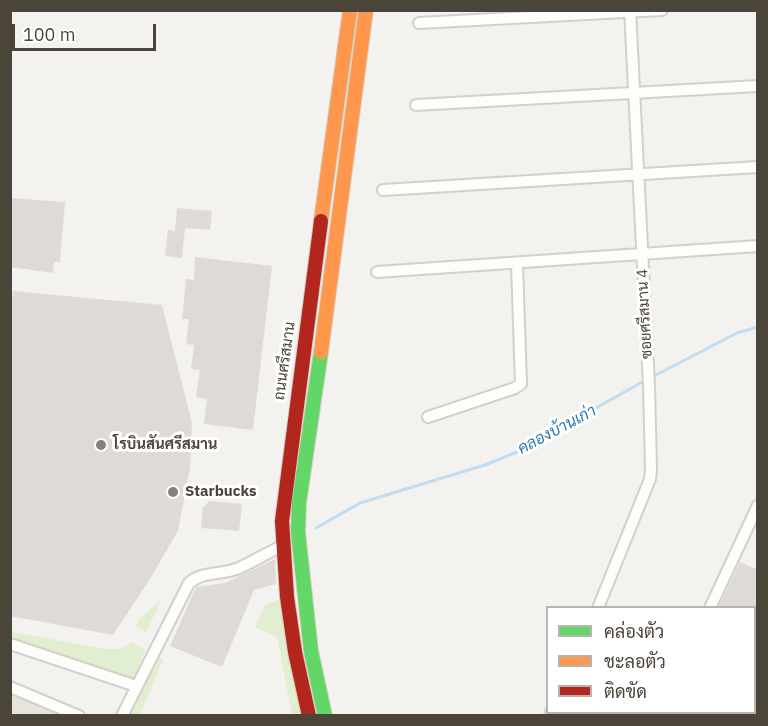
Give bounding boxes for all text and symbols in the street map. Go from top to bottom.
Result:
scale bar [15,12,159,50]
text: 100 m [23,23,75,46]
street label: ซอยศรีสมาน 4 [634,268,656,360]
street label: ถนนศรีสมาน [271,321,299,401]
water label: คลองบ้านเก่า [515,401,599,459]
place label: โรบินสันศรีสมาน [113,436,218,454]
marker: โรบินสันศรีสมาน [94,438,108,452]
place label: Starbucks [185,483,257,501]
marker: Starbucks [166,485,180,499]
legend [546,606,756,714]
text: คล่องตัว [604,620,664,643]
text: ชะลอตัว [604,650,666,673]
text: ติดขัด [604,680,647,703]

